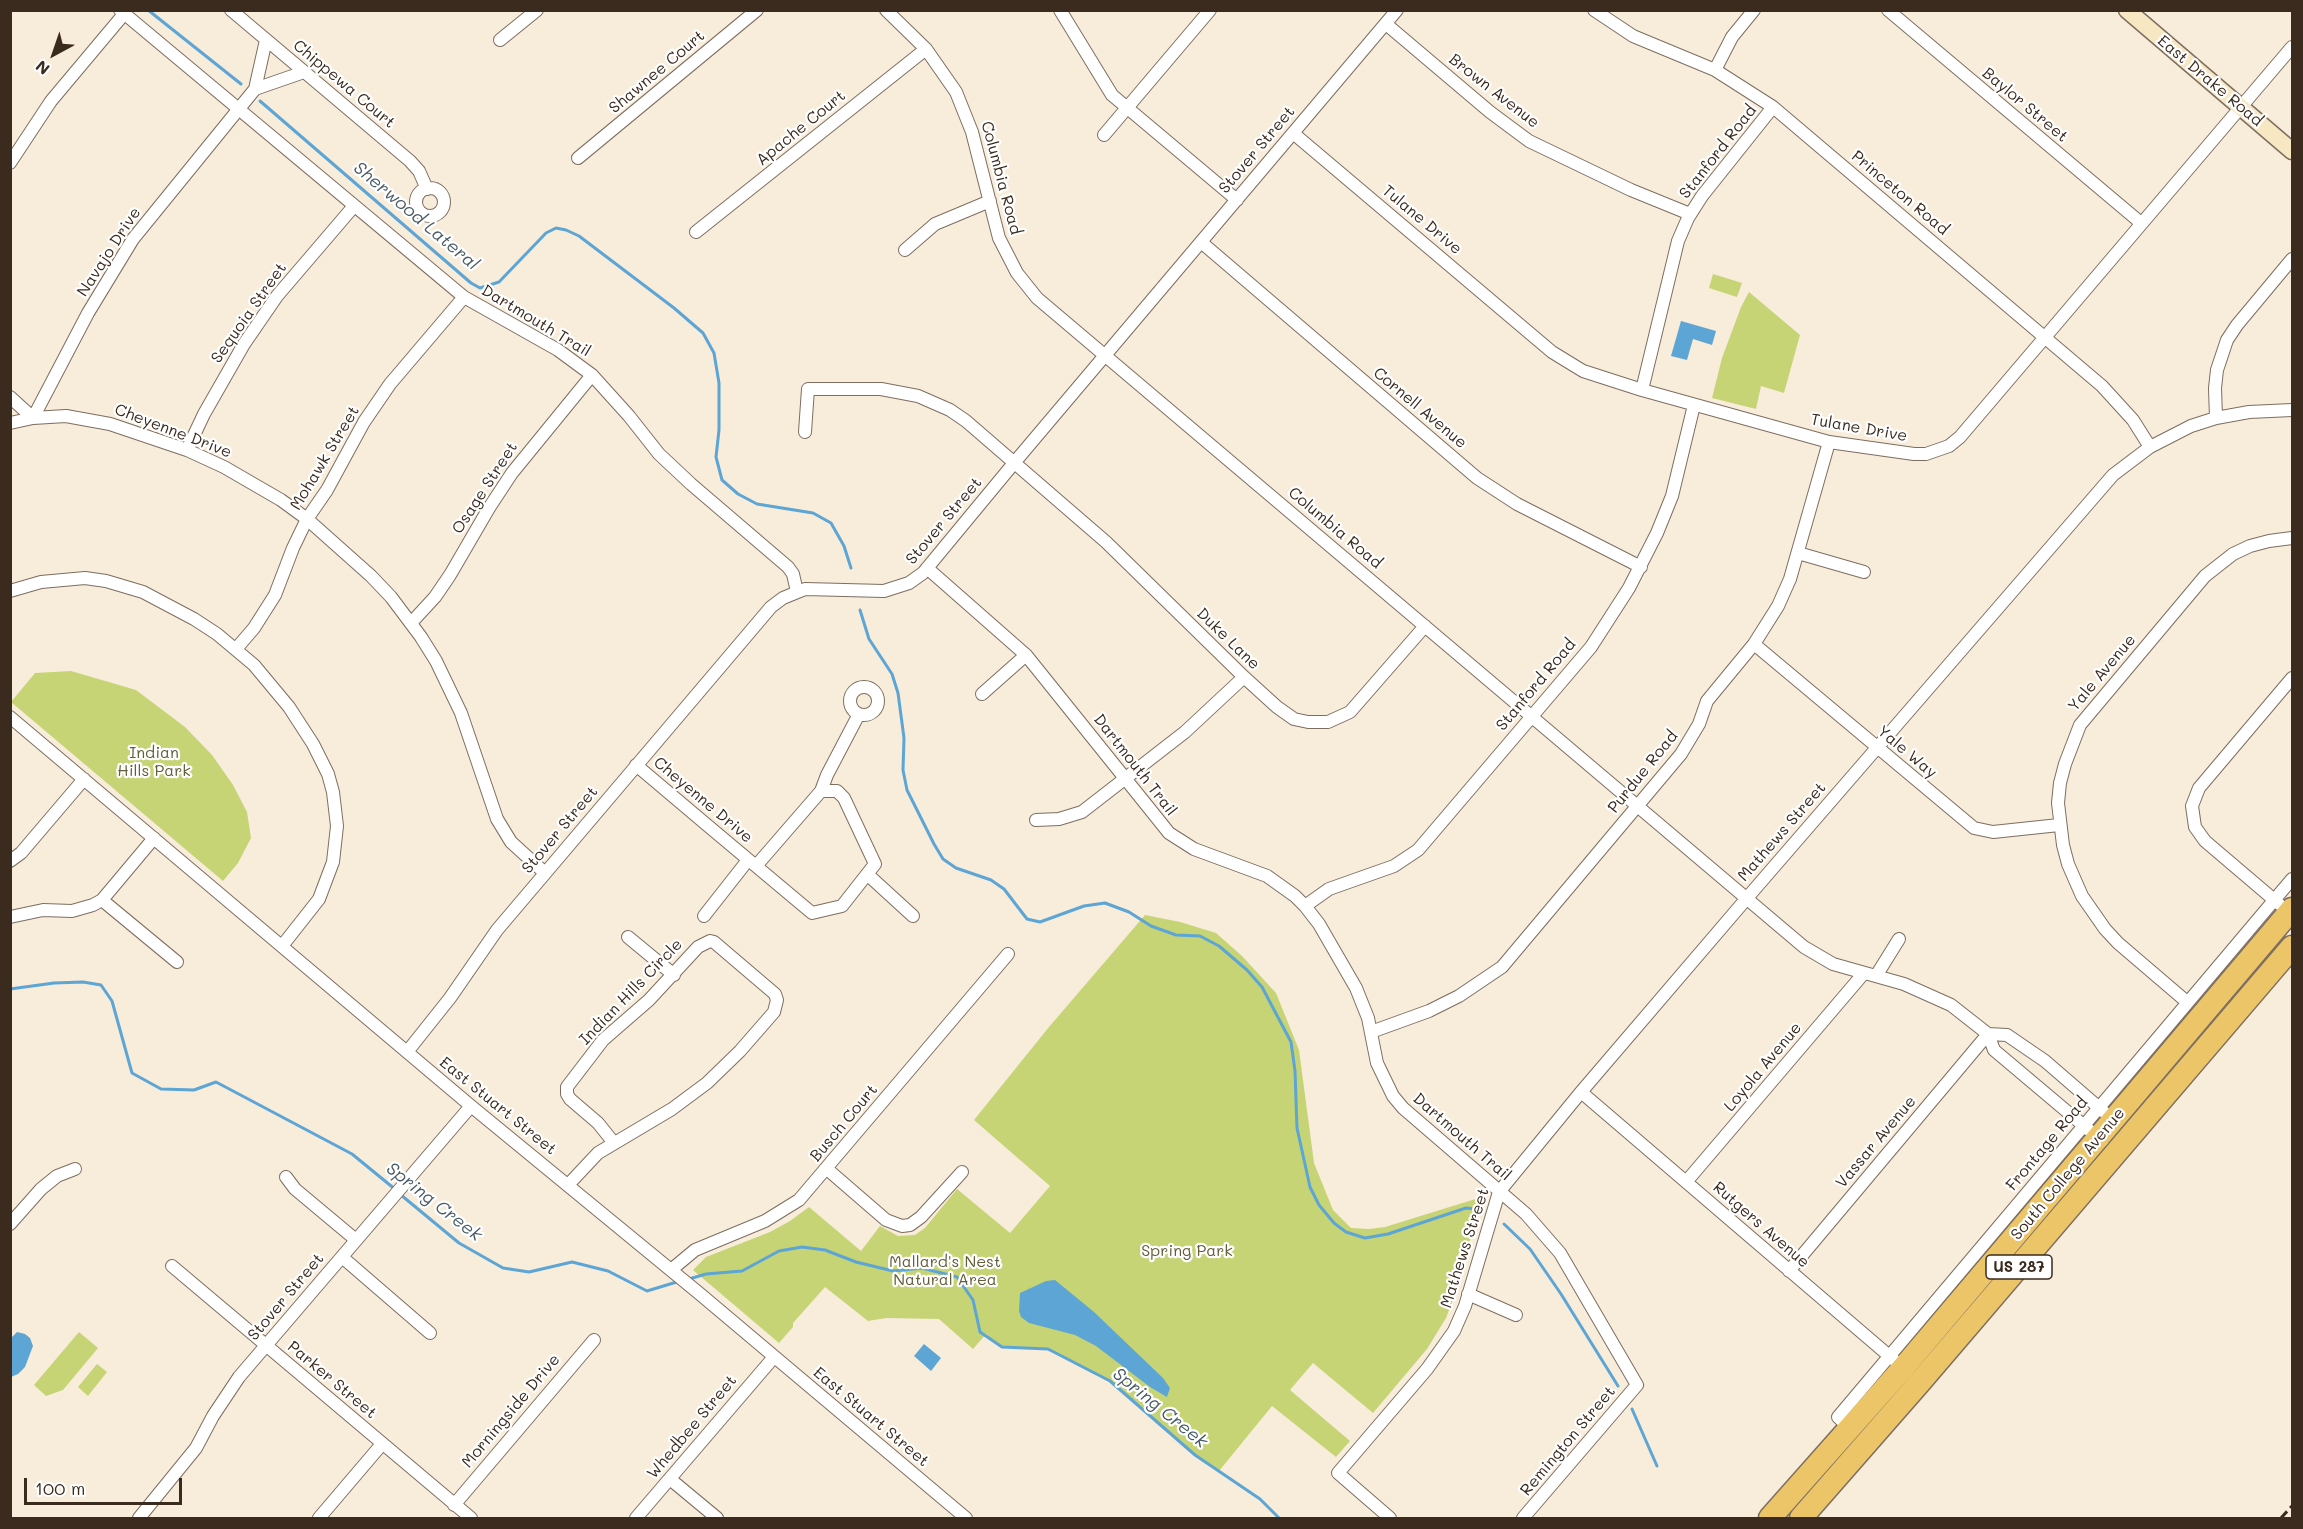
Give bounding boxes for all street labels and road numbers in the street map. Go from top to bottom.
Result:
street label: Shawnee Court [605,26,709,118]
street label: East Drake Road [2153,31,2267,131]
street label: Chippewa Court [289,36,399,132]
street label: Brown Avenue [1445,50,1543,132]
street label: Baylor Street [1978,64,2072,146]
street label: Apache Court [753,86,849,170]
street label: Stanford Road [1675,101,1761,203]
street label: Stover Street [1215,102,1299,198]
street label: Columbia Road [977,119,1025,237]
street label: Princeton Road [1847,147,1953,239]
street label: Tulane Drive [1378,181,1466,259]
street label: Navajo Drive [73,204,145,300]
street label: Sequoia Street [207,259,291,367]
street label: Dartmouth Trail [478,281,594,361]
street label: Cornell Avenue [1369,363,1471,453]
street label: Cheyenne Drive [112,400,234,462]
street label: Mohawk Street [286,402,364,514]
street label: Tulane Drive [1809,410,1909,446]
street label: Osage Street [448,438,522,538]
street label: Stover Street [902,473,986,569]
street label: Columbia Road [1284,483,1386,573]
street label: Duke Lane [1192,604,1264,674]
street label: Yale Avenue [2064,631,2140,715]
street label: Stanford Road [1492,635,1580,735]
street label: Dartmouth Trail [1089,710,1181,820]
street label: Yale Way [1873,722,1941,782]
street label: Purdue Road [1604,727,1682,817]
street label: Cheyenne Drive [649,753,757,847]
street label: Mathews Street [1734,779,1830,885]
street label: Stover Street [518,782,602,878]
street label: Indian Hills Circle [576,935,686,1049]
street label: Loyola Avenue [1720,1019,1806,1115]
street label: East Stuart Street [436,1053,560,1159]
street label: Busch Court [806,1081,882,1165]
street label: Dartmouth Trail [1409,1089,1515,1185]
street label: Vassar Avenue [1832,1092,1920,1192]
street label: Frontage Road [2002,1093,2092,1195]
street label: South College Avenue [2007,1104,2129,1244]
street label: Rutgers Avenue [1709,1178,1813,1272]
street label: Mathews Street [1437,1186,1493,1310]
street label: Stover Street [244,1249,328,1345]
road number: US 287 [1986,1255,2052,1279]
street label: Parker Street [284,1337,380,1423]
street label: Morningside Drive [458,1350,564,1472]
street label: East Stuart Street [809,1363,933,1471]
street label: Whedbee Street [643,1371,741,1483]
street label: Remington Street [1516,1382,1620,1500]

